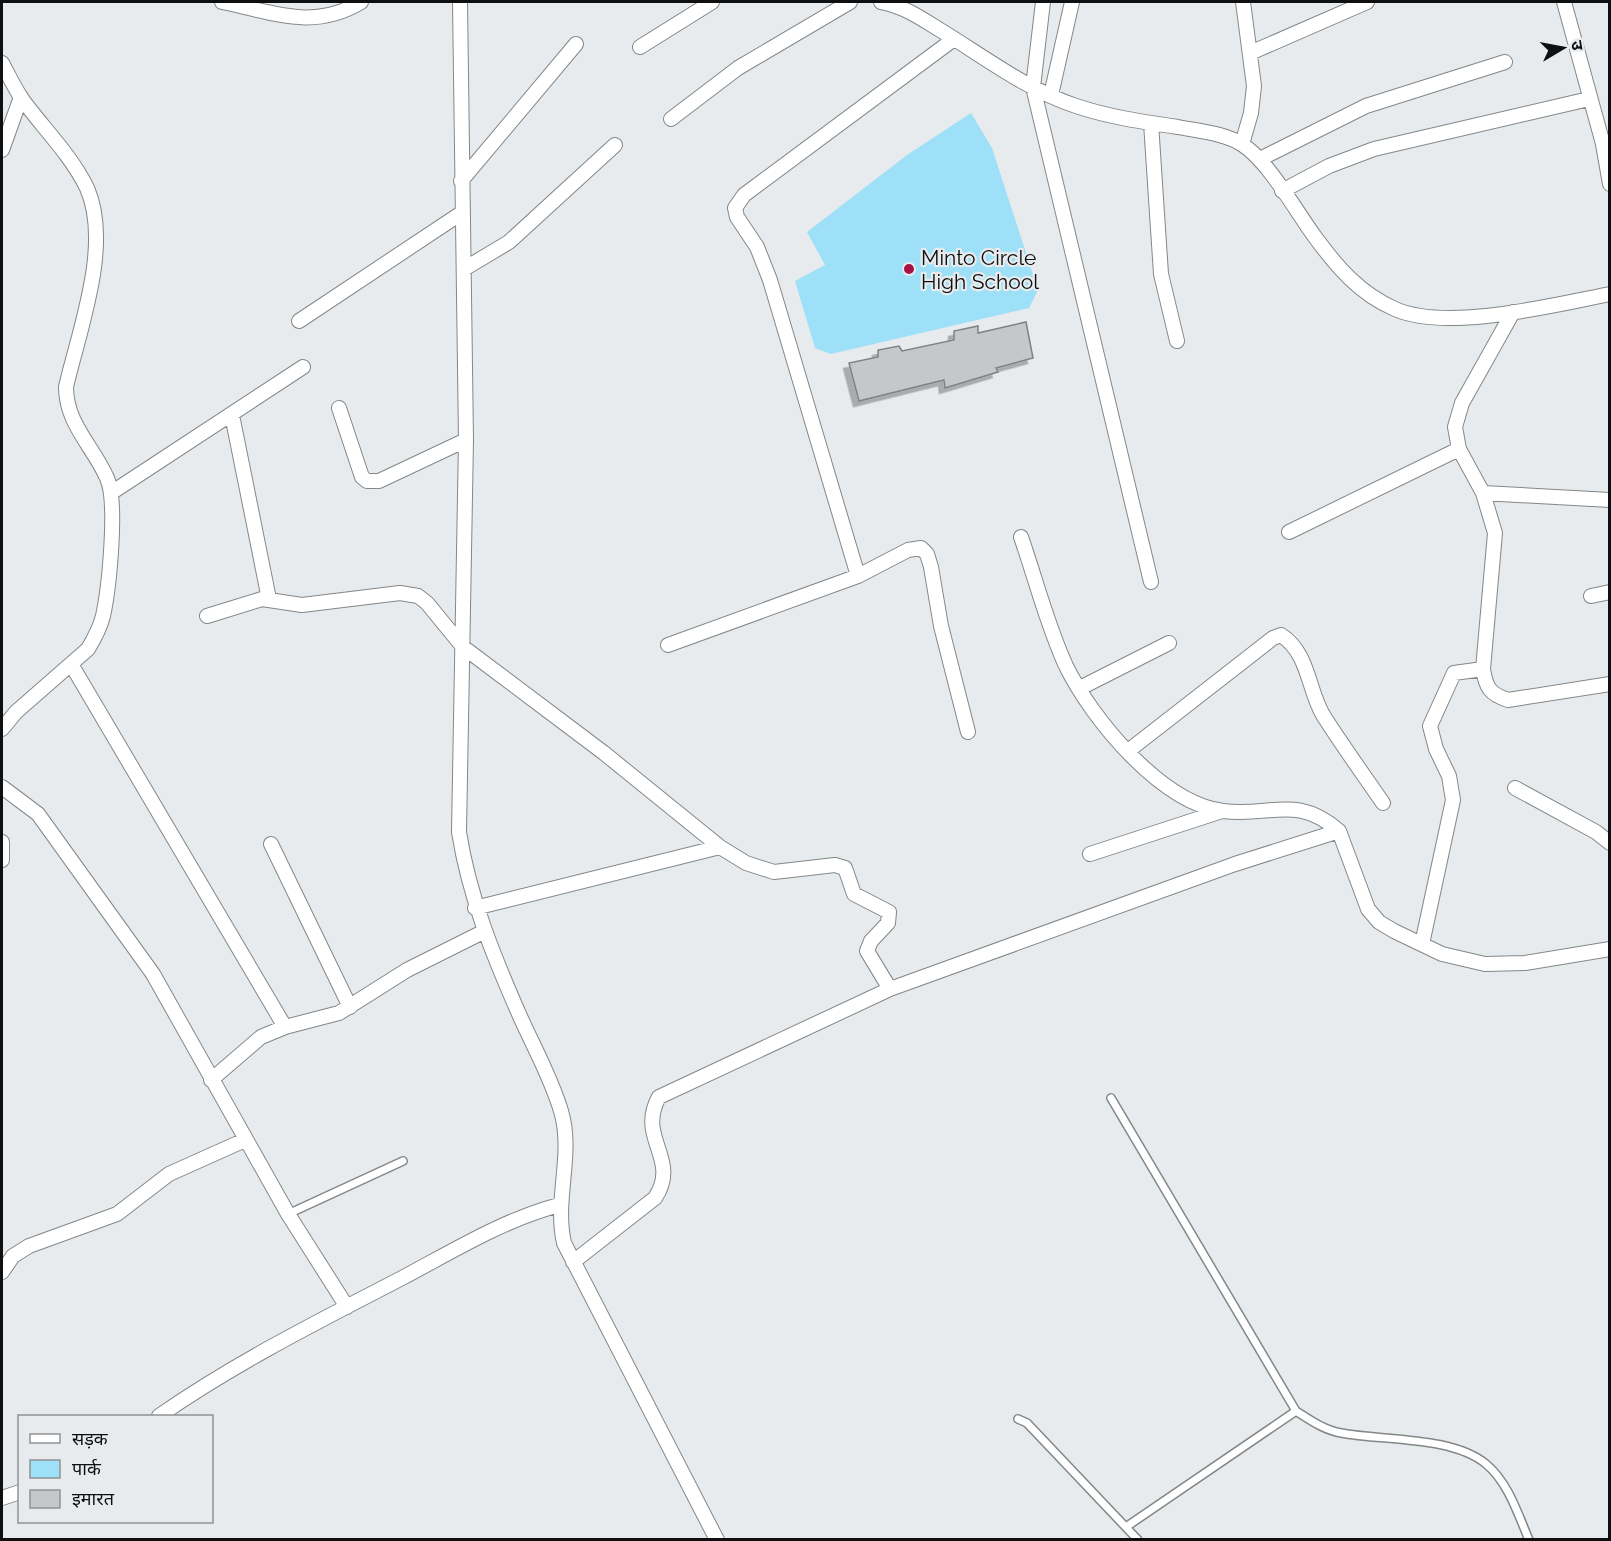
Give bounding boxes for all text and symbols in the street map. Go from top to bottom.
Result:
north arrow [1533,18,1593,78]
text: उ [1567,39,1588,52]
place label: Minto Circle High School [921,245,1039,294]
marker: Minto Circle High School [902,262,916,276]
legend [18,1415,213,1523]
text: सड़क [72,1428,109,1449]
text: पार्क [72,1458,102,1479]
text: इमारत [72,1488,115,1509]

